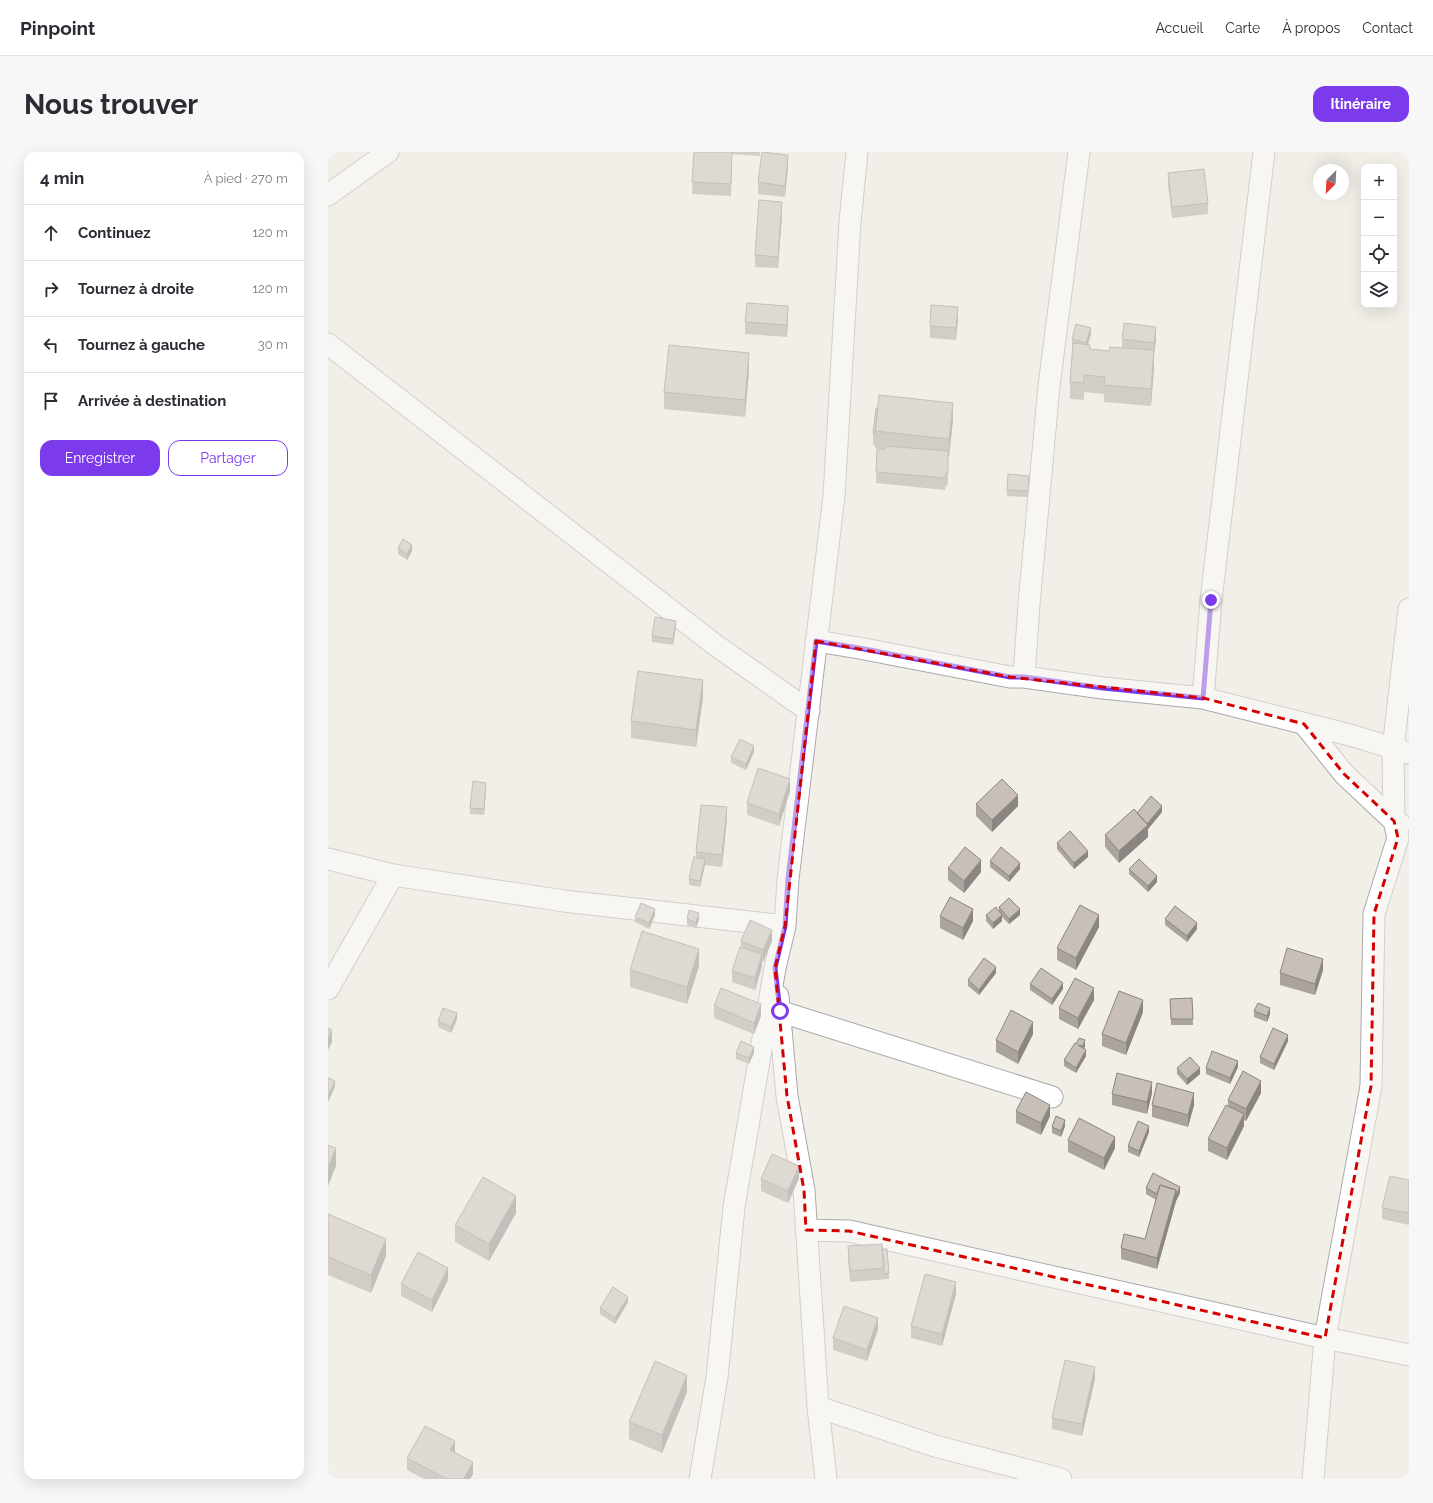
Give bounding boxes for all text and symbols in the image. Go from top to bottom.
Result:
text: Pinpoint [20,17,95,39]
text: Accueil [1155,20,1203,36]
text: Carte [1225,20,1260,36]
text: À propos [1282,20,1340,36]
text: Contact [1362,20,1413,36]
button: Itinéraire [1313,86,1409,122]
text: Nous trouver [24,88,198,121]
north arrow [1313,164,1349,200]
map controls [1361,164,1397,308]
button: + [1361,164,1397,200]
text: 4 min [40,168,84,188]
text: À pied · 270 m [204,171,288,186]
button: − [1361,200,1397,236]
icon: ahead [40,222,62,244]
text: Continuez [78,224,151,242]
text: 120 m [252,225,288,240]
button: locate [1361,236,1397,272]
button: layers [1361,272,1397,308]
icon: right [40,278,62,300]
text: Tournez à droite [78,280,194,298]
text: 120 m [252,281,288,296]
icon: left [40,334,62,356]
text: Tournez à gauche [78,336,205,354]
text: 30 m [258,337,288,352]
icon: arrive [40,390,62,412]
text: Arrivée à destination [78,392,226,410]
button: Enregistrer [40,440,160,476]
button: Partager [168,440,288,476]
route end [1202,591,1220,609]
route start [771,1002,789,1020]

